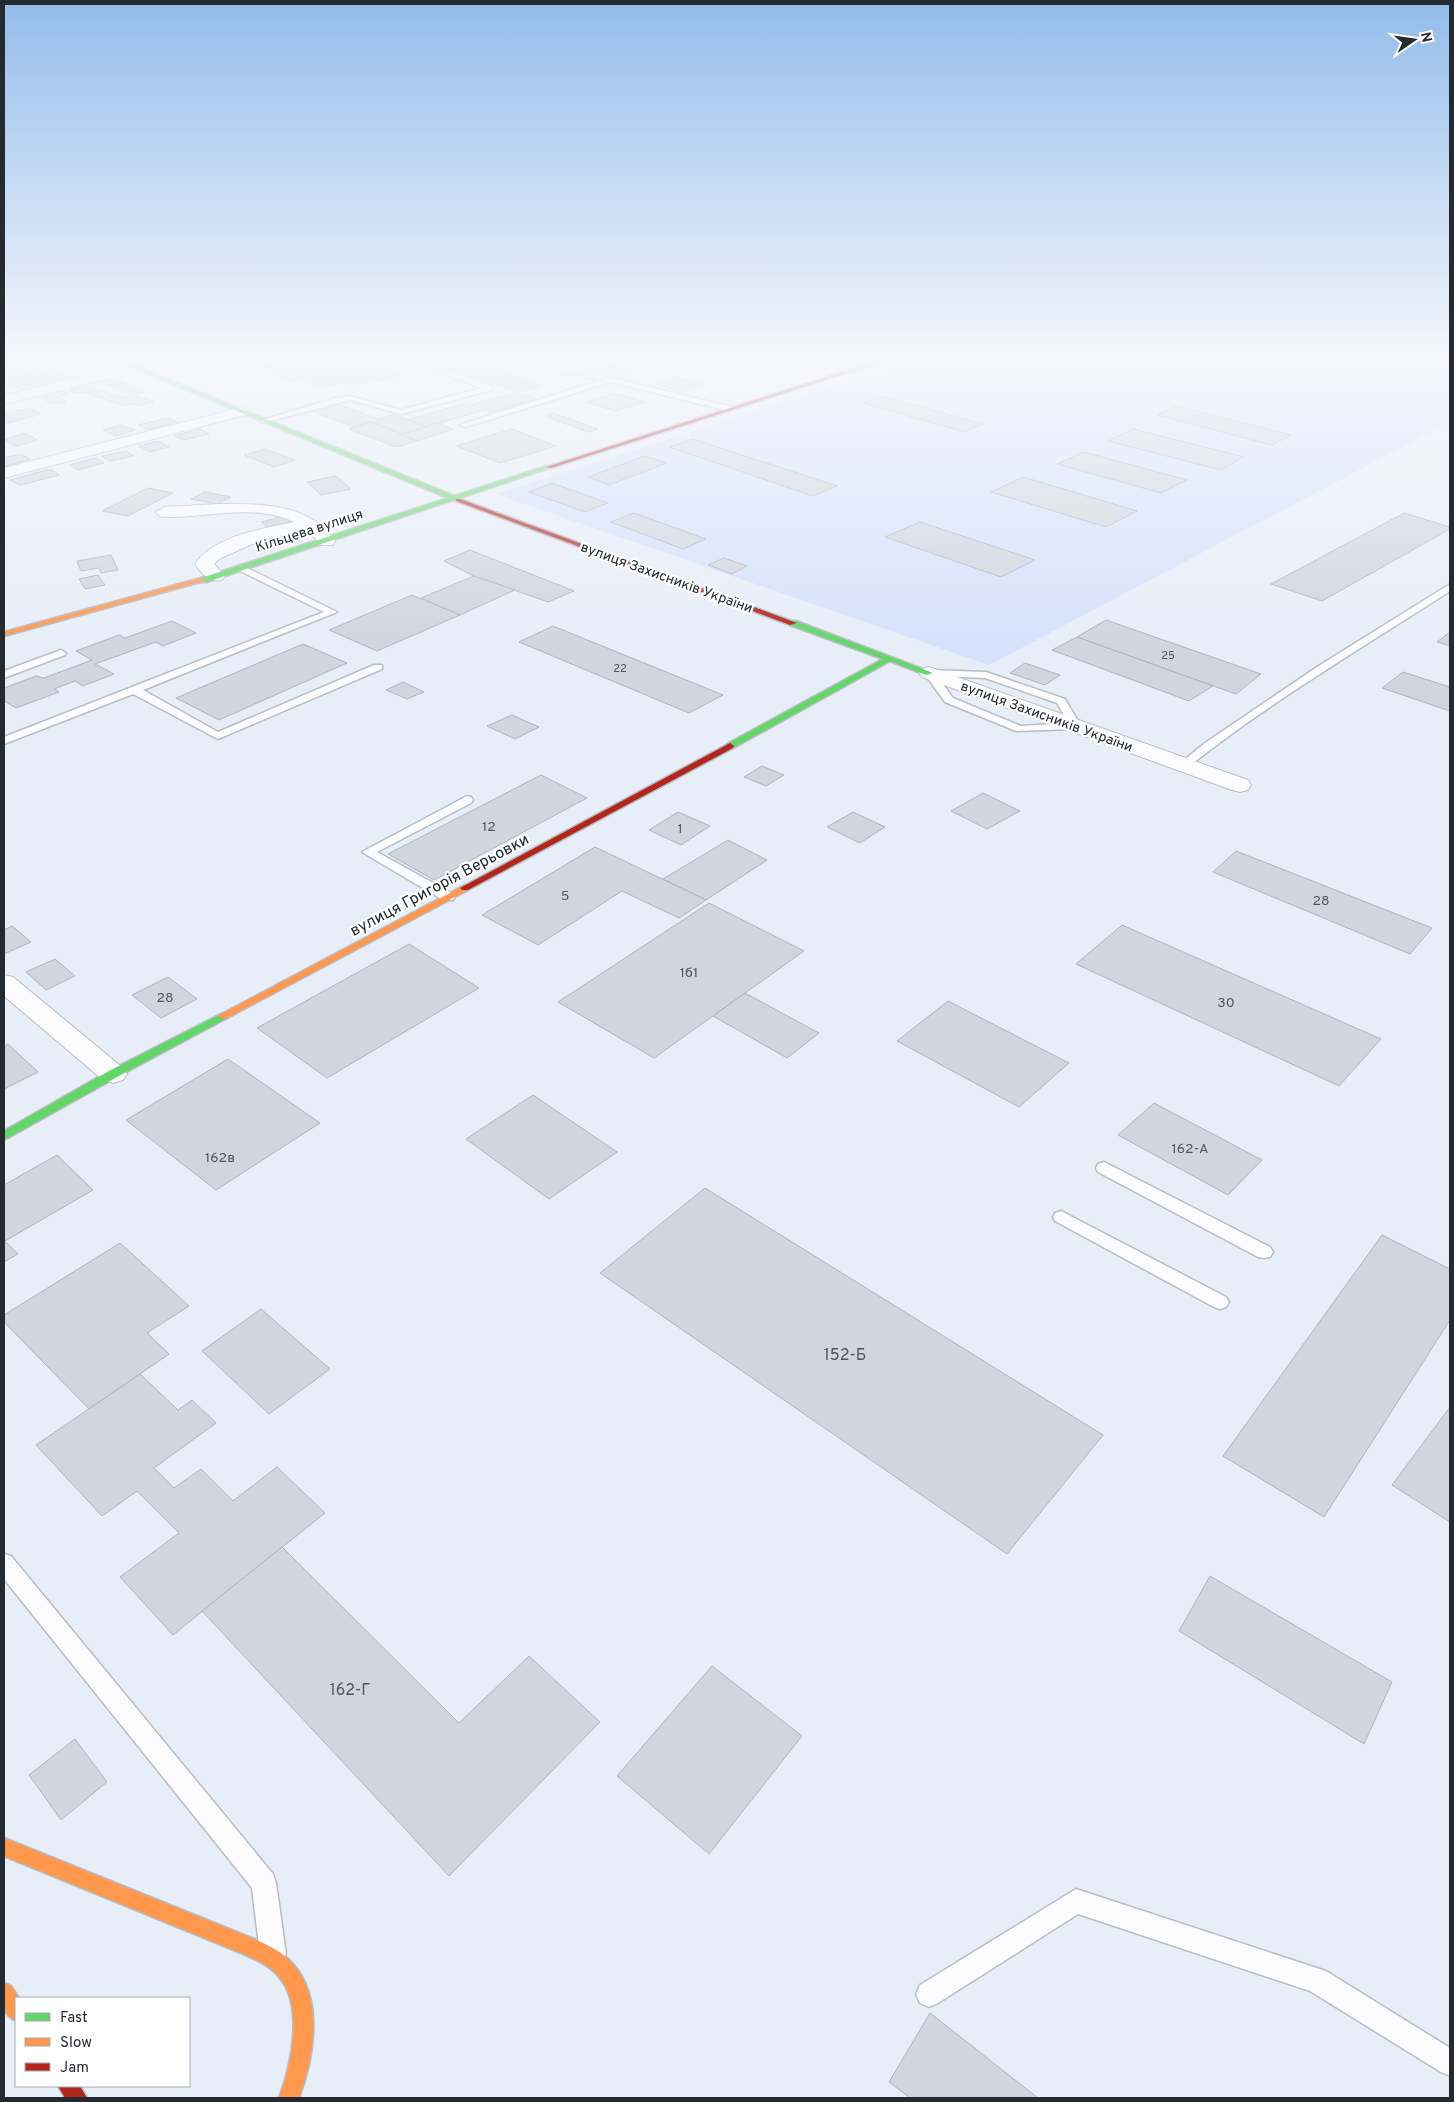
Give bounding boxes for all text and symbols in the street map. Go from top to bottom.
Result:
north arrow [1389,15,1439,65]
text: N [1416,31,1435,44]
street label: Кільцева вулиця [254,506,365,557]
street label: вулиця Захисників України [578,539,755,618]
house number: 25 [1161,649,1175,663]
house number: 22 [613,662,627,676]
street label: вулиця Захисників України [958,678,1135,757]
house number: 12 [482,819,496,836]
house number: 1 [677,821,683,838]
street label: вулиця Григорія Верьовки [347,830,533,942]
house number: 5 [561,888,569,905]
house number: 28 [1312,893,1330,910]
house number: 1б1 [680,965,698,982]
house number: 28 [156,990,174,1007]
house number: 30 [1217,995,1235,1012]
house number: 162-А [1171,1141,1209,1158]
house number: 162в [205,1150,235,1167]
house number: 152-Б [824,1346,866,1366]
house number: 162-Г [330,1681,370,1701]
legend [15,1997,190,2087]
text: Fast [60,2009,88,2028]
text: Slow [60,2034,92,2053]
text: Jam [60,2059,89,2078]

